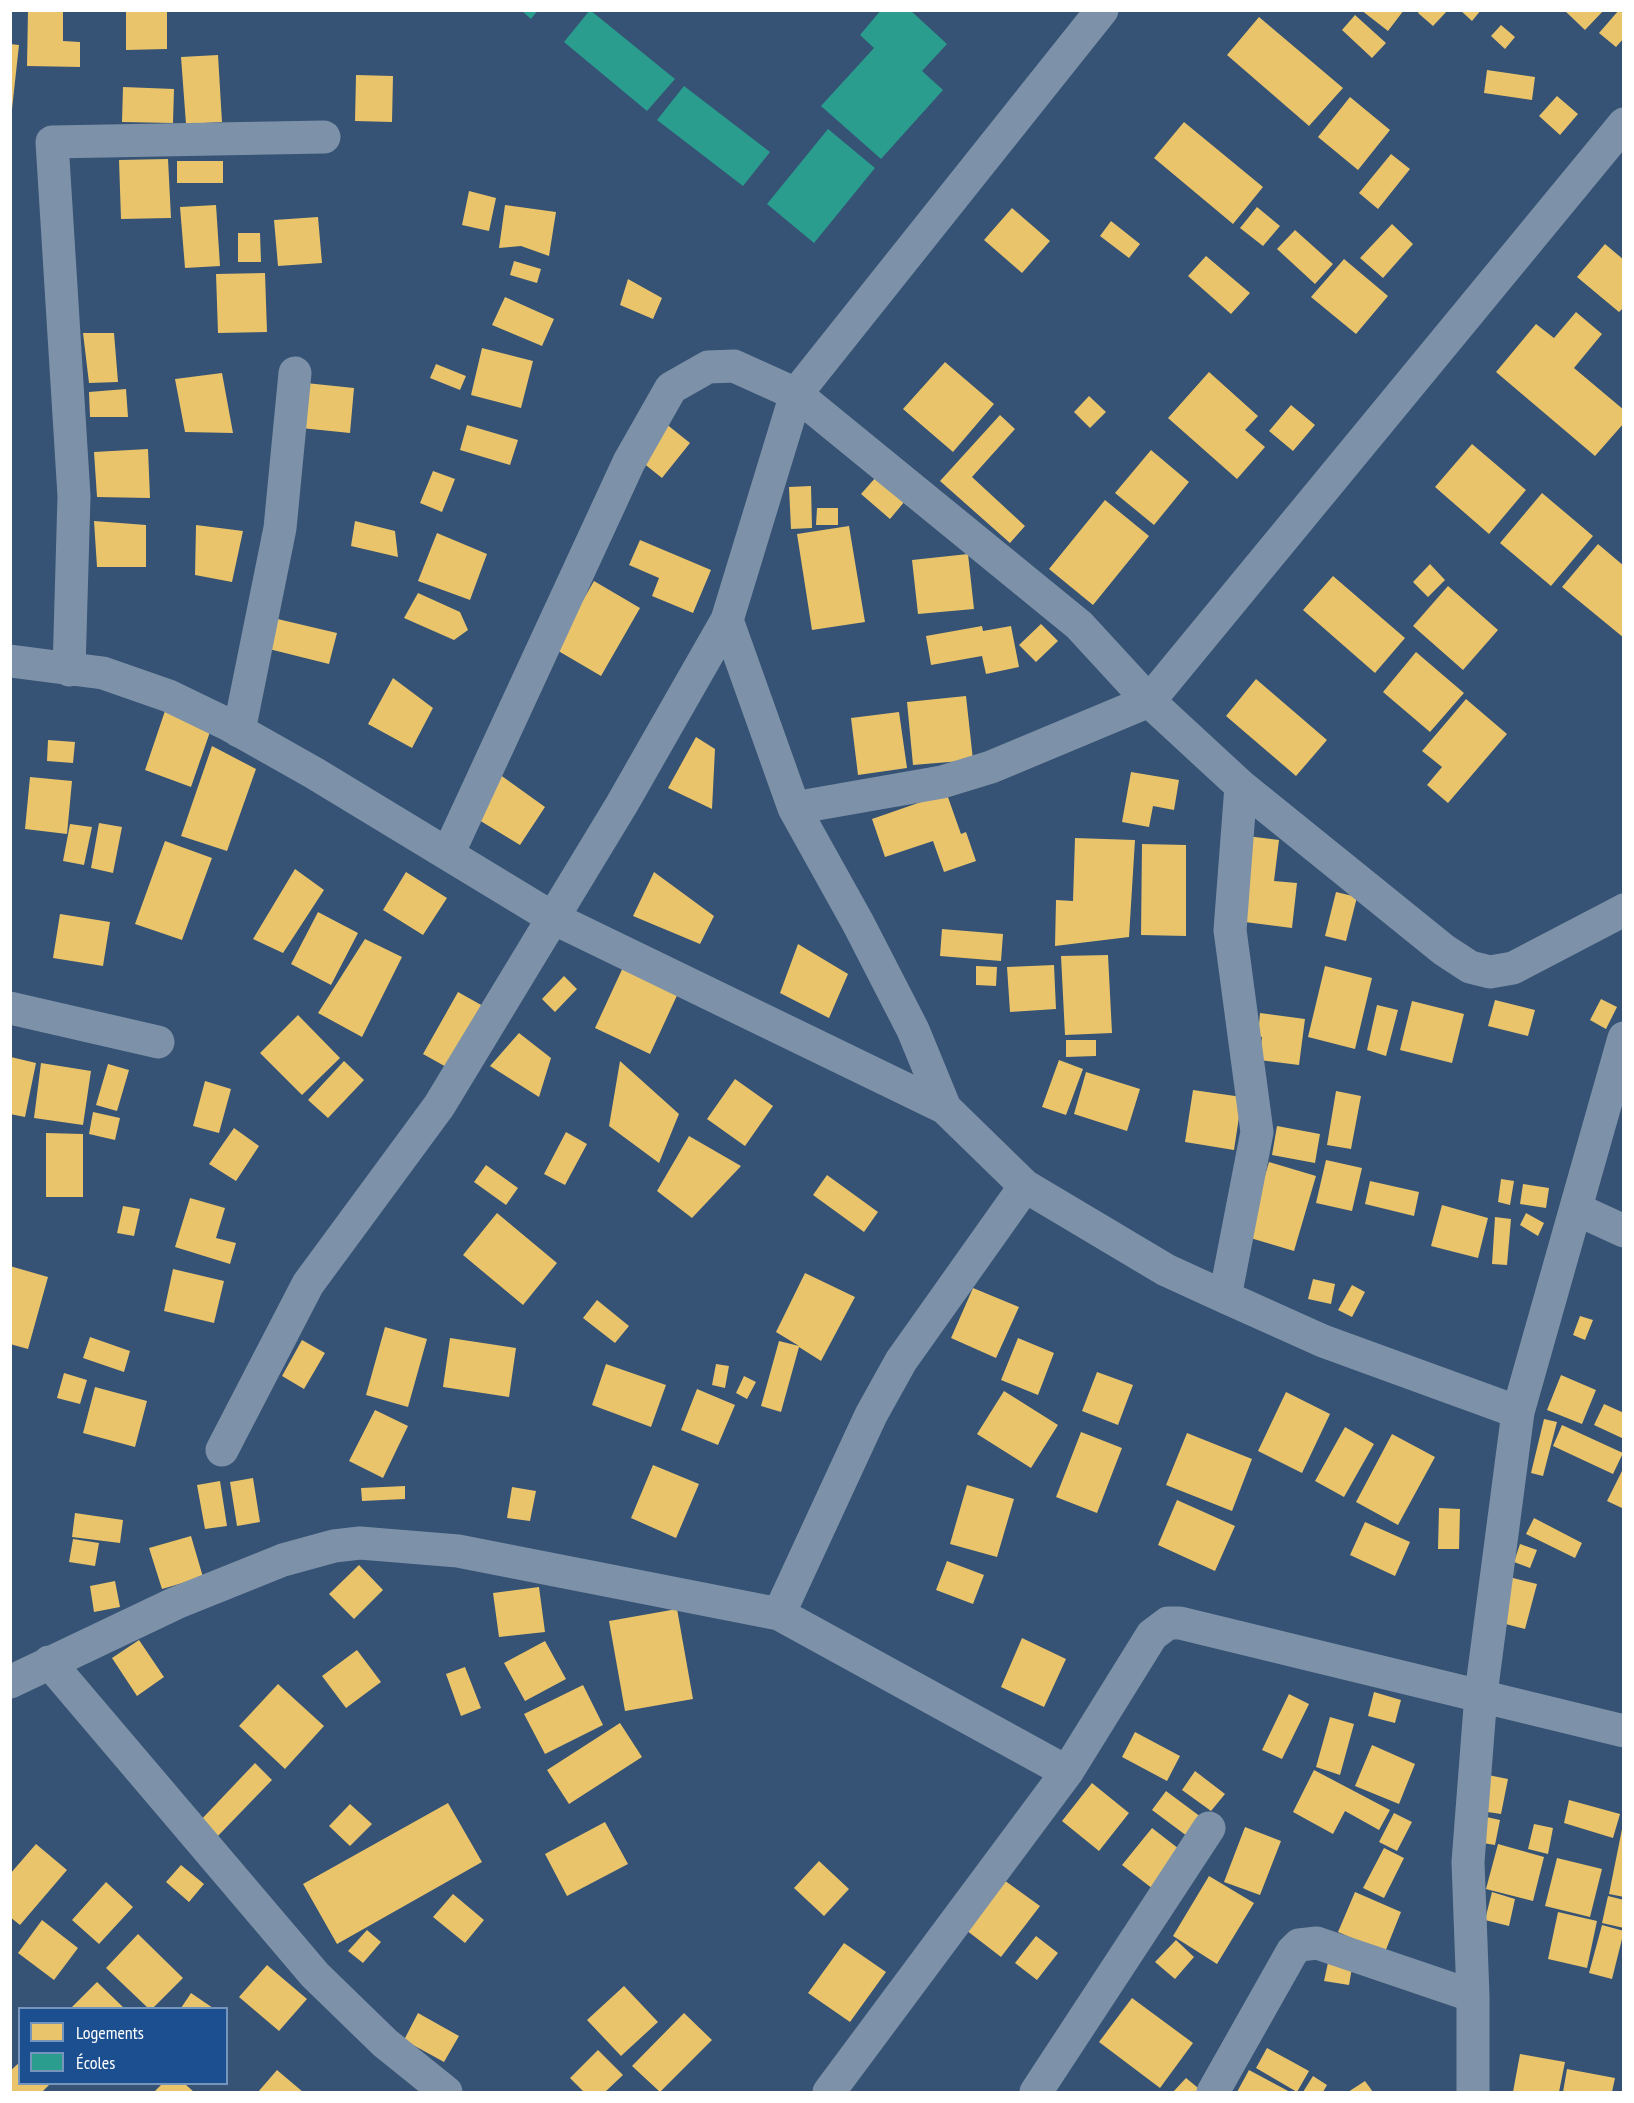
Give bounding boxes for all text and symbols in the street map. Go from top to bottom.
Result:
legend [18,2007,228,2085]
text: Logements [76,2021,144,2044]
text: Écoles [76,2051,115,2074]

